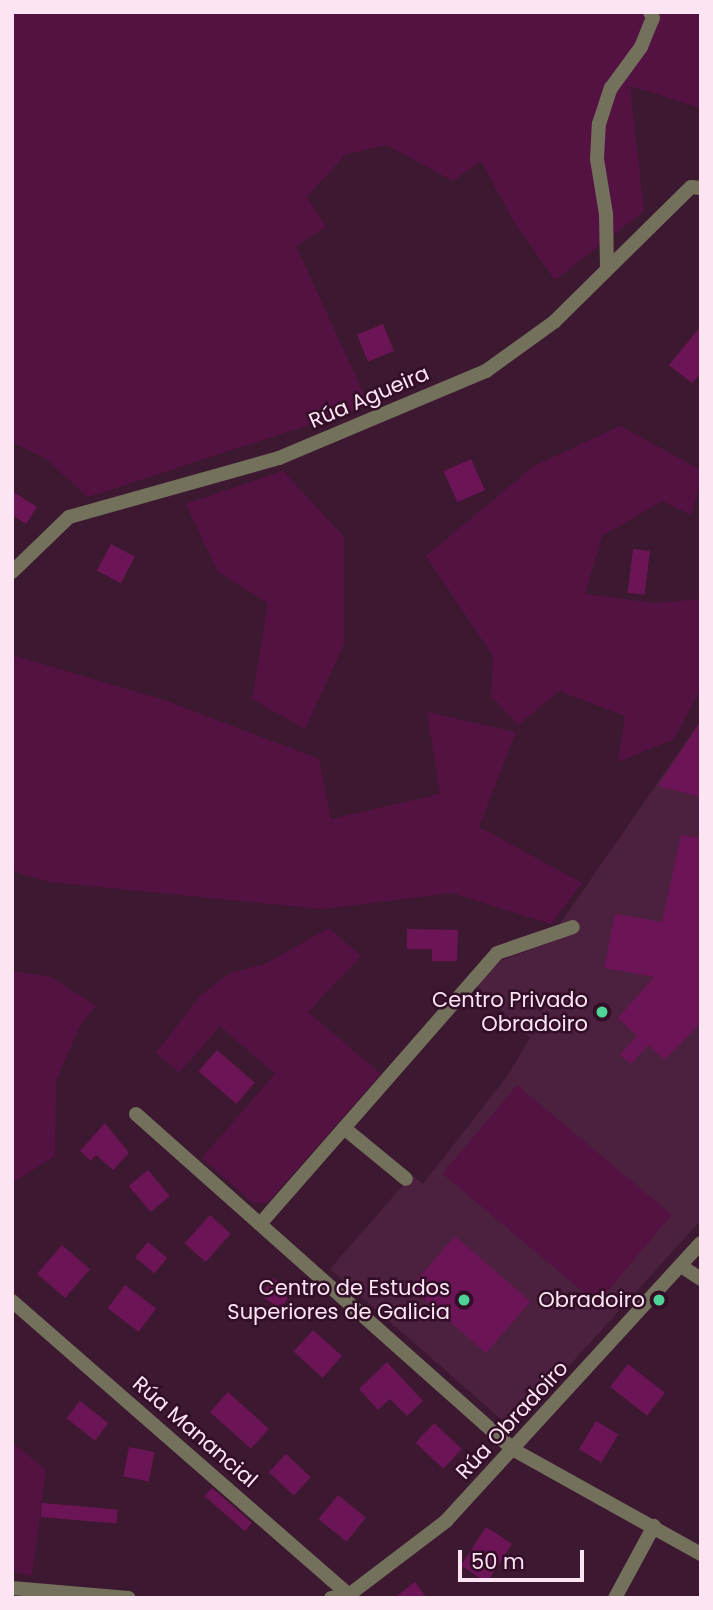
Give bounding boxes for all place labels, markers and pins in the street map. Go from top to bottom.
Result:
place label: Centro Privado Obradoiro [432,987,588,1037]
marker: Centro Privado Obradoiro [594,1004,610,1020]
place label: Centro de Estudos Superiores de Galicia [227,1275,450,1325]
place label: Obradoiro [538,1287,645,1313]
marker: Centro de Estudos Superiores de Galicia [456,1292,472,1308]
marker: Obradoiro [651,1292,667,1308]

